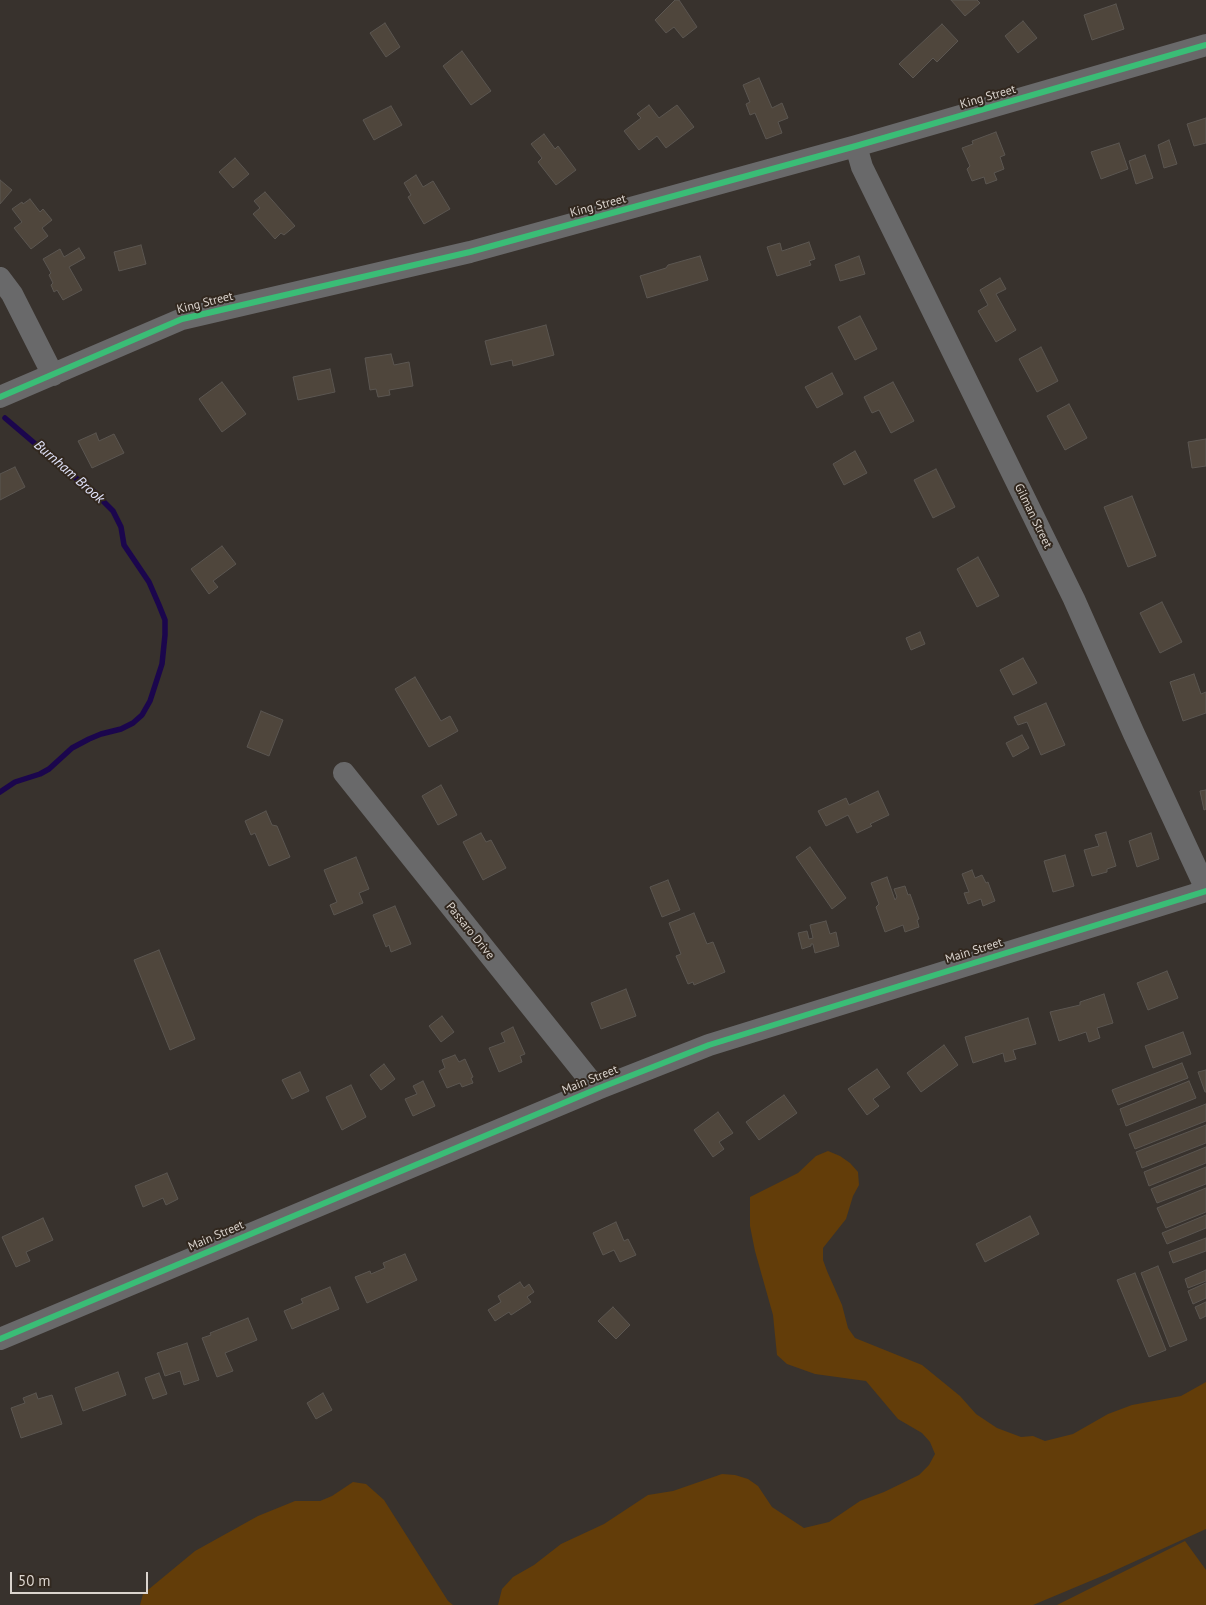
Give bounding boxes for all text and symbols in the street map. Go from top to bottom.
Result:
street label: King Street [958,82,1018,112]
street label: King Street [568,192,628,220]
street label: King Street [175,289,235,317]
water label: Burnham Brook [30,437,108,507]
street label: Gilman Street [1011,481,1055,551]
street label: Passaro Drive [443,900,497,962]
street label: Main Street [944,935,1004,967]
street label: Main Street [560,1062,620,1098]
street label: Main Street [186,1218,246,1254]
scale bar [12,1562,150,1594]
text: 50 m [18,1571,51,1590]

